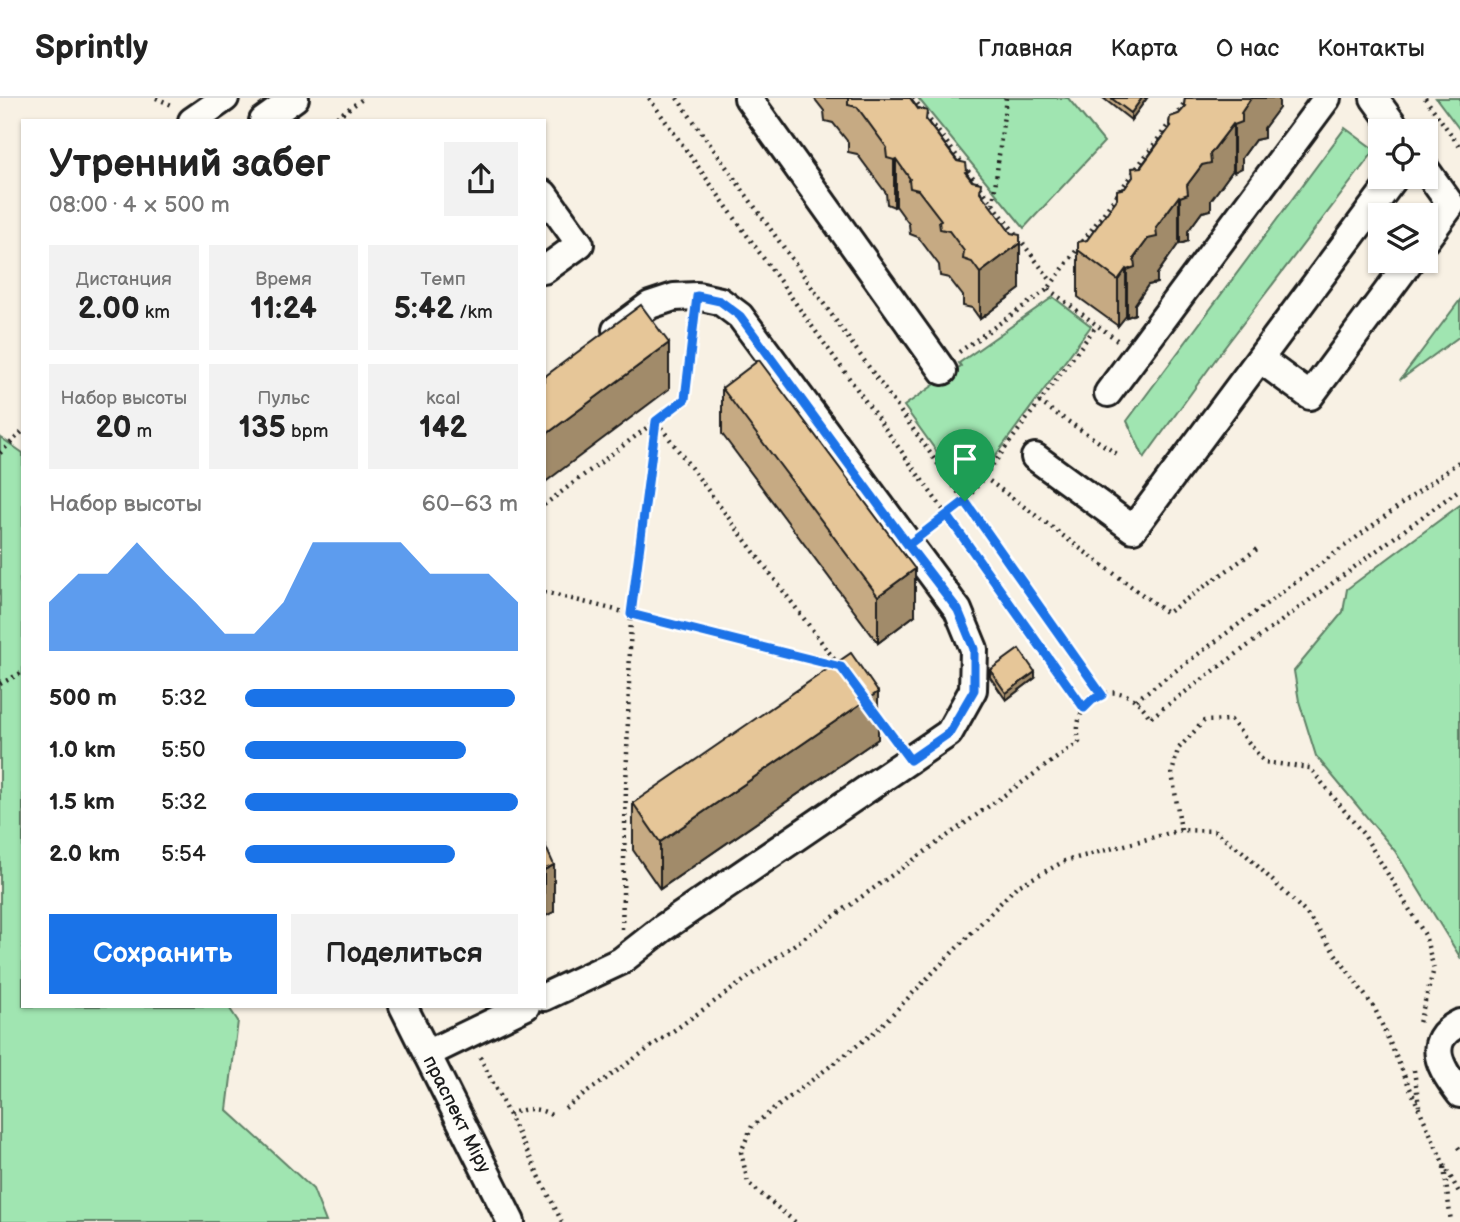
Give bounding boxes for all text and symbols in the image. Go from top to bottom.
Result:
text: Sprintly [35,28,148,68]
text: Главная [978,34,1072,63]
text: Карта [1110,34,1178,63]
text: О нас [1216,34,1279,63]
text: Контакты [1317,34,1425,63]
map controls [1368,119,1438,273]
button: locate [1368,119,1438,189]
text: Утренний забег [49,142,331,187]
button: share [444,142,518,216]
text: 08:00 · 4 × 500 m [49,191,230,219]
button: layers [1368,203,1438,273]
text: Дистанция [76,268,172,291]
text: Время [255,268,312,291]
text: Темп [421,268,466,291]
text: 2.00 [78,291,140,327]
text: 11:24 [250,291,317,327]
text: 5:42 [394,291,454,327]
text: km [140,301,170,324]
text: /km [454,301,493,324]
text: Набор высоты [61,387,187,410]
text: Пульс [257,387,310,410]
text: kcal [426,387,460,410]
text: 20 [95,410,131,446]
text: 135 [238,410,286,446]
text: 142 [419,410,467,446]
text: m [131,420,152,443]
text: bpm [286,420,329,443]
pin [935,429,995,501]
icon: arrive [946,440,984,478]
text: Набор высоты [49,490,202,518]
text: 60–63 m [422,490,518,518]
text: 500 m [49,684,117,712]
text: 5:32 [161,684,207,712]
text: 1.0 km [49,736,116,764]
text: 5:50 [161,736,206,764]
text: 1.5 km [49,788,115,816]
text: 5:32 [161,788,207,816]
text: 2.0 km [49,840,120,868]
text: 5:54 [161,840,206,868]
button: Сохранить [49,914,277,994]
button: Поделиться [291,914,518,994]
street label: праспект Міру [418,1052,496,1177]

